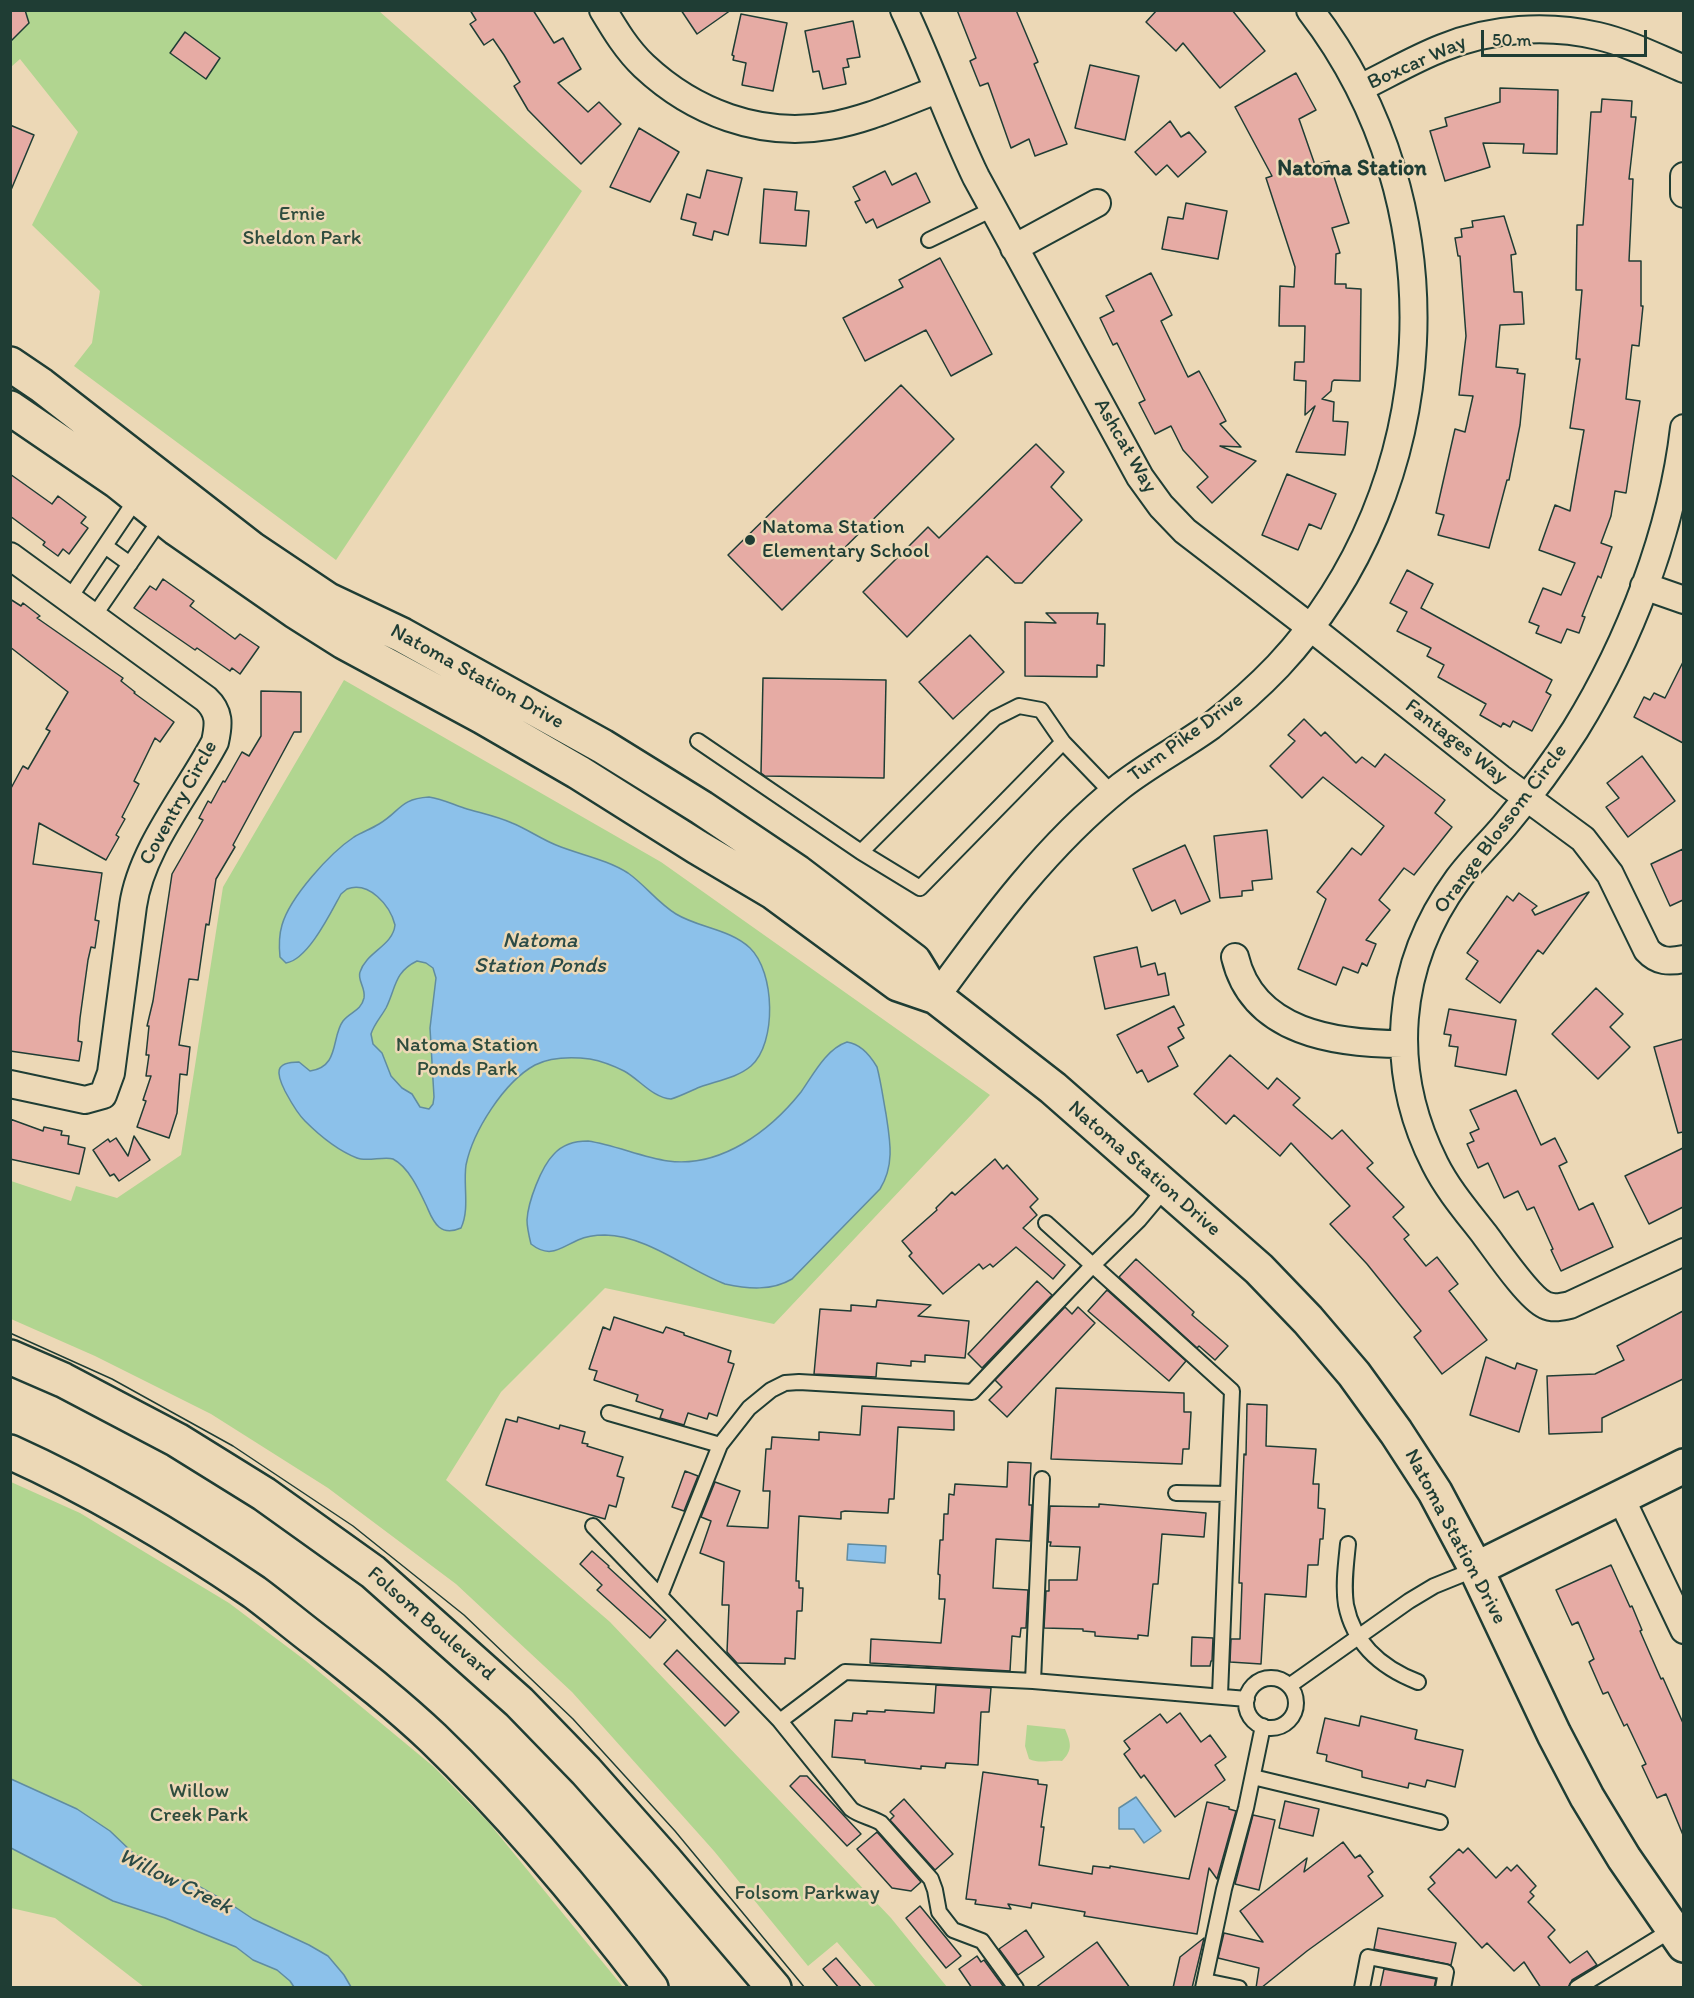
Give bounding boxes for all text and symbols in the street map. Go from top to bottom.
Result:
scale bar [1484,18,1650,56]
text: 50 m [1492,29,1532,51]
street label: Boxcar Way [1364,30,1470,96]
district label: Natoma Station [1277,156,1427,182]
park label: Ernie Sheldon Park [242,202,362,252]
street label: Ashcat Way [1088,394,1162,498]
place label: Natoma Station Elementary School [762,515,929,565]
marker: Natoma Station Elementary School [743,533,757,547]
street label: Natoma Station Drive [386,619,568,735]
street label: Turn Pike Drive [1123,688,1249,788]
street label: Fantages Way [1399,694,1513,790]
street label: Coventry Circle [134,736,224,870]
street label: Orange Blossom Circle [1429,739,1573,919]
water label: Natoma Station Ponds [474,928,606,980]
park label: Natoma Station Ponds Park [396,1033,538,1083]
street label: Natoma Station Drive [1062,1096,1226,1242]
street label: Natoma Station Drive [1398,1445,1512,1629]
street label: Folsom Boulevard [362,1561,500,1687]
park label: Willow Creek Park [150,1779,248,1829]
water label: Willow Creek [114,1843,236,1921]
park label: Folsom Parkway [734,1881,880,1907]

